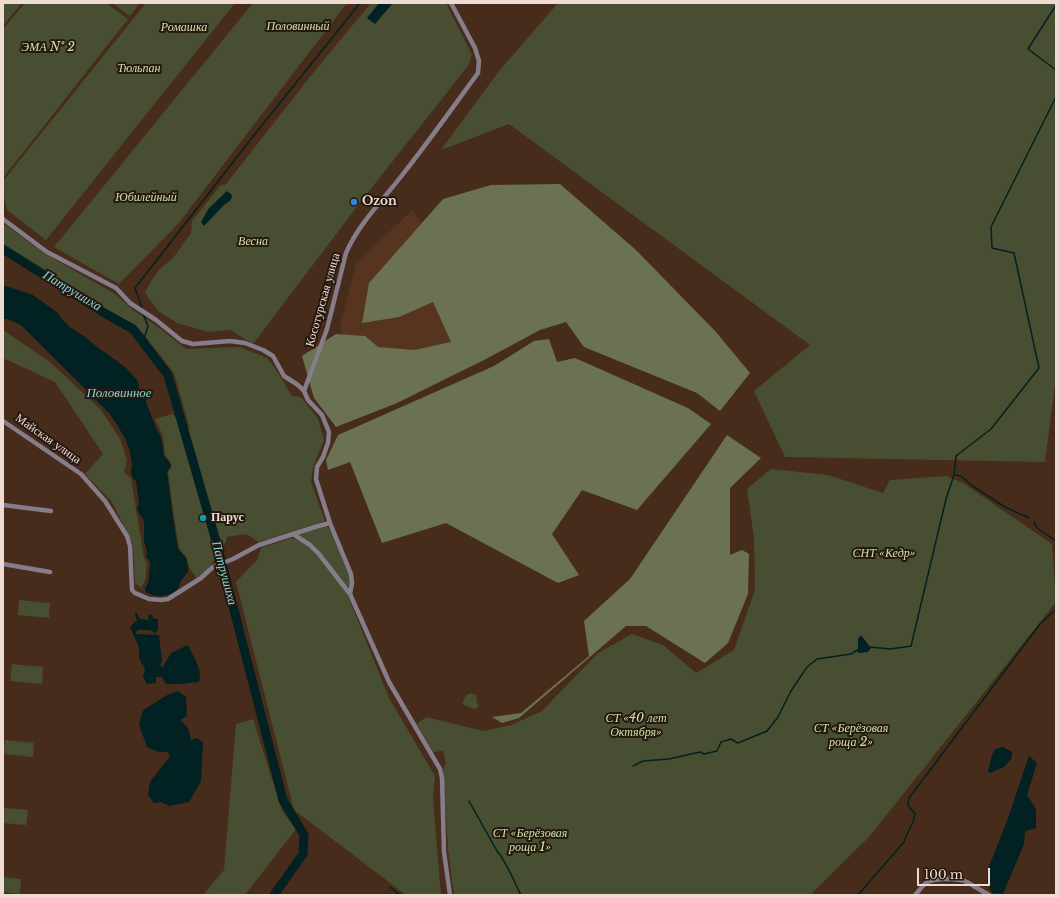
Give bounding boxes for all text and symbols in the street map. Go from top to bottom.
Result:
park label: Половинный [267,20,329,34]
park label: Ромашка [161,21,207,35]
park label: ЭМА № 2 [21,41,75,55]
park label: Тюльпан [117,62,161,76]
park label: Юбилейный [115,191,177,205]
place label: Ozon [362,195,397,209]
marker: Ozon [349,197,359,207]
park label: Весна [238,235,268,249]
street label: Косотурская улица [303,251,343,349]
water label: Патрушиха [40,267,104,315]
water label: Половинное [86,385,152,401]
street label: Майская улица [12,411,84,467]
place label: Парус [211,511,244,525]
marker: Парус [198,513,208,523]
water label: Патрушиха [208,539,240,607]
park label: СНТ «Кедр» [853,547,915,561]
park label: СТ «40 лет Октября» [605,712,667,740]
park label: СТ «Берёзовая роща 2» [814,722,888,750]
park label: СТ «Берёзовая роща 1» [493,827,567,855]
scale bar [919,860,992,886]
text: 100 m [924,867,963,882]

